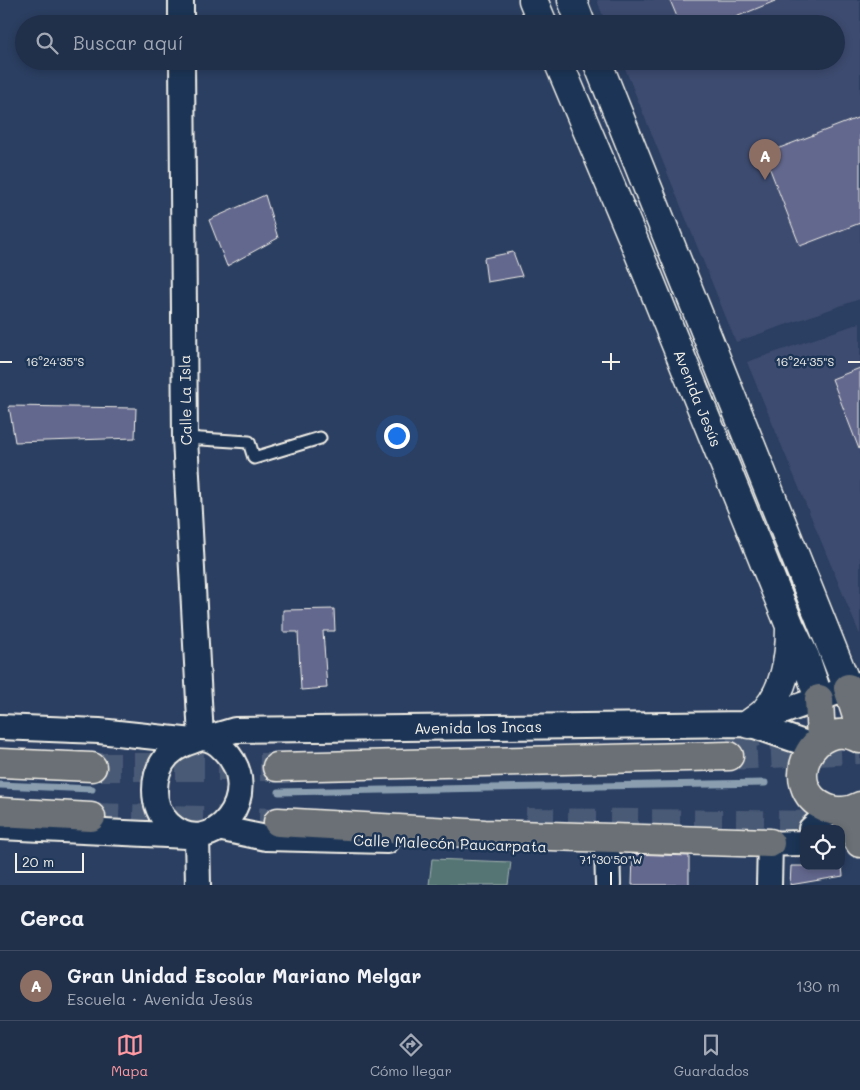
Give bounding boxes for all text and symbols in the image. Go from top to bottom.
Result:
search box [15,15,845,70]
icon: search [33,29,61,57]
text: Buscar aquí [73,30,183,55]
pin: A [749,139,781,180]
street label: Avenida Jesús [669,347,727,449]
text: 16°24'35"S [26,353,85,369]
text: 16°24'35"S [776,353,835,369]
street label: Calle La Isla [174,354,196,446]
your location [384,423,410,449]
street label: Avenida los Incas [414,716,542,738]
map controls [800,825,845,870]
button: locate [800,825,845,870]
street label: Calle Malecón Paucarpata [353,830,547,856]
scale bar [15,850,84,873]
text: 71°30'50"W [580,851,642,867]
text: 20 m [22,852,54,871]
text: Cerca [20,904,85,931]
text: Gran Unidad Escolar Mariano Melgar [67,963,421,988]
text: A [30,975,42,996]
text: 130 m [796,975,840,996]
text: Escuela · Avenida Jesús [67,988,253,1009]
tab: Mapa [111,1031,148,1080]
tab: Cómo llegar [370,1031,452,1080]
tab: Guardados [674,1031,749,1080]

